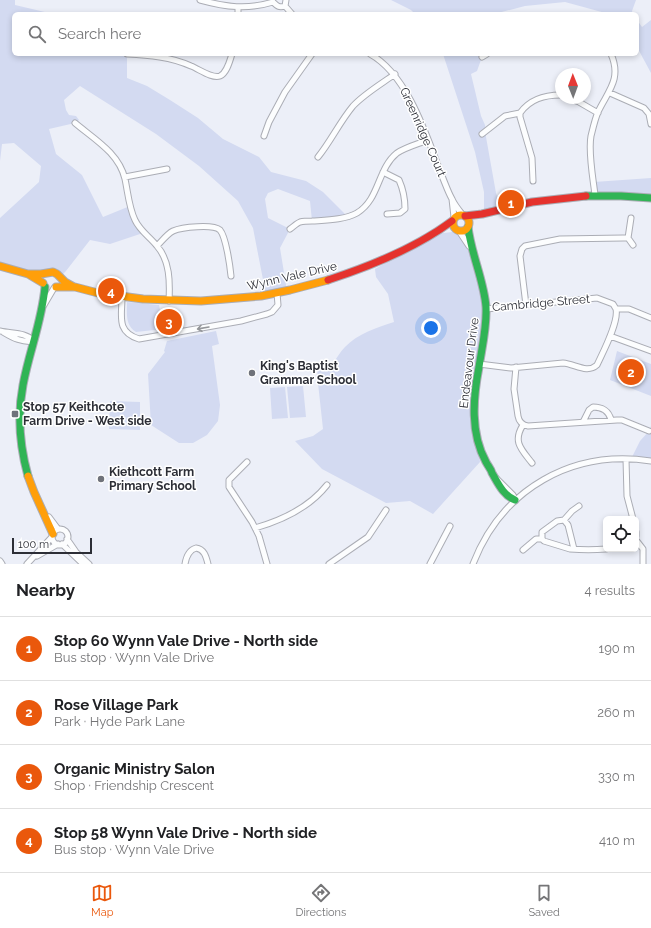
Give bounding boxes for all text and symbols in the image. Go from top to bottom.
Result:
search box [12,12,639,56]
icon: search [26,23,48,45]
text: Search here [58,25,141,43]
north arrow [555,68,591,104]
street label: Greenridge Court [397,85,449,179]
pin: 1 [498,188,524,218]
street label: Wynn Vale Drive [246,259,338,293]
pin: 4 [98,276,124,306]
street label: Cambridge Street [491,292,591,314]
pin: 3 [156,307,182,337]
street label: Endeavour Drive [456,317,482,409]
your location [421,318,441,338]
one-way arrow [197,324,210,332]
pin: 2 [618,357,644,387]
place label: King's Baptist Grammar School [260,359,357,387]
marker: King's Baptist Grammar School [247,368,257,378]
place label: Stop 57 Keithcote Farm Drive - West side [23,400,151,428]
marker: Stop 57 Keithcote Farm Drive - West side [10,409,20,419]
place label: Kiethcott Farm Primary School [109,465,196,493]
marker: Kiethcott Farm Primary School [96,474,106,484]
map controls [603,516,639,552]
button: locate [603,516,639,552]
scale bar [12,536,92,555]
text: 100 m [18,538,49,551]
text: Nearby [16,580,75,600]
text: 4 results [584,583,635,598]
text: Stop 60 Wynn Vale Drive - North side [54,632,318,650]
text: 1 [26,641,32,656]
text: 190 m [599,641,635,656]
text: Bus stop · Wynn Vale Drive [54,650,214,665]
text: Rose Village Park [54,696,179,714]
text: 2 [25,705,33,720]
text: 260 m [597,705,635,720]
text: Park · Hyde Park Lane [54,714,185,729]
text: Organic Ministry Salon [54,760,215,778]
text: 3 [25,769,33,784]
text: 330 m [598,769,635,784]
text: Shop · Friendship Crescent [54,778,214,793]
text: Stop 58 Wynn Vale Drive - North side [54,824,317,842]
text: 4 [25,833,33,848]
text: 410 m [599,833,635,848]
text: Bus stop · Wynn Vale Drive [54,842,214,857]
tab: Map [91,882,113,919]
tab: Directions [296,882,346,919]
tab: Saved [528,882,560,919]

